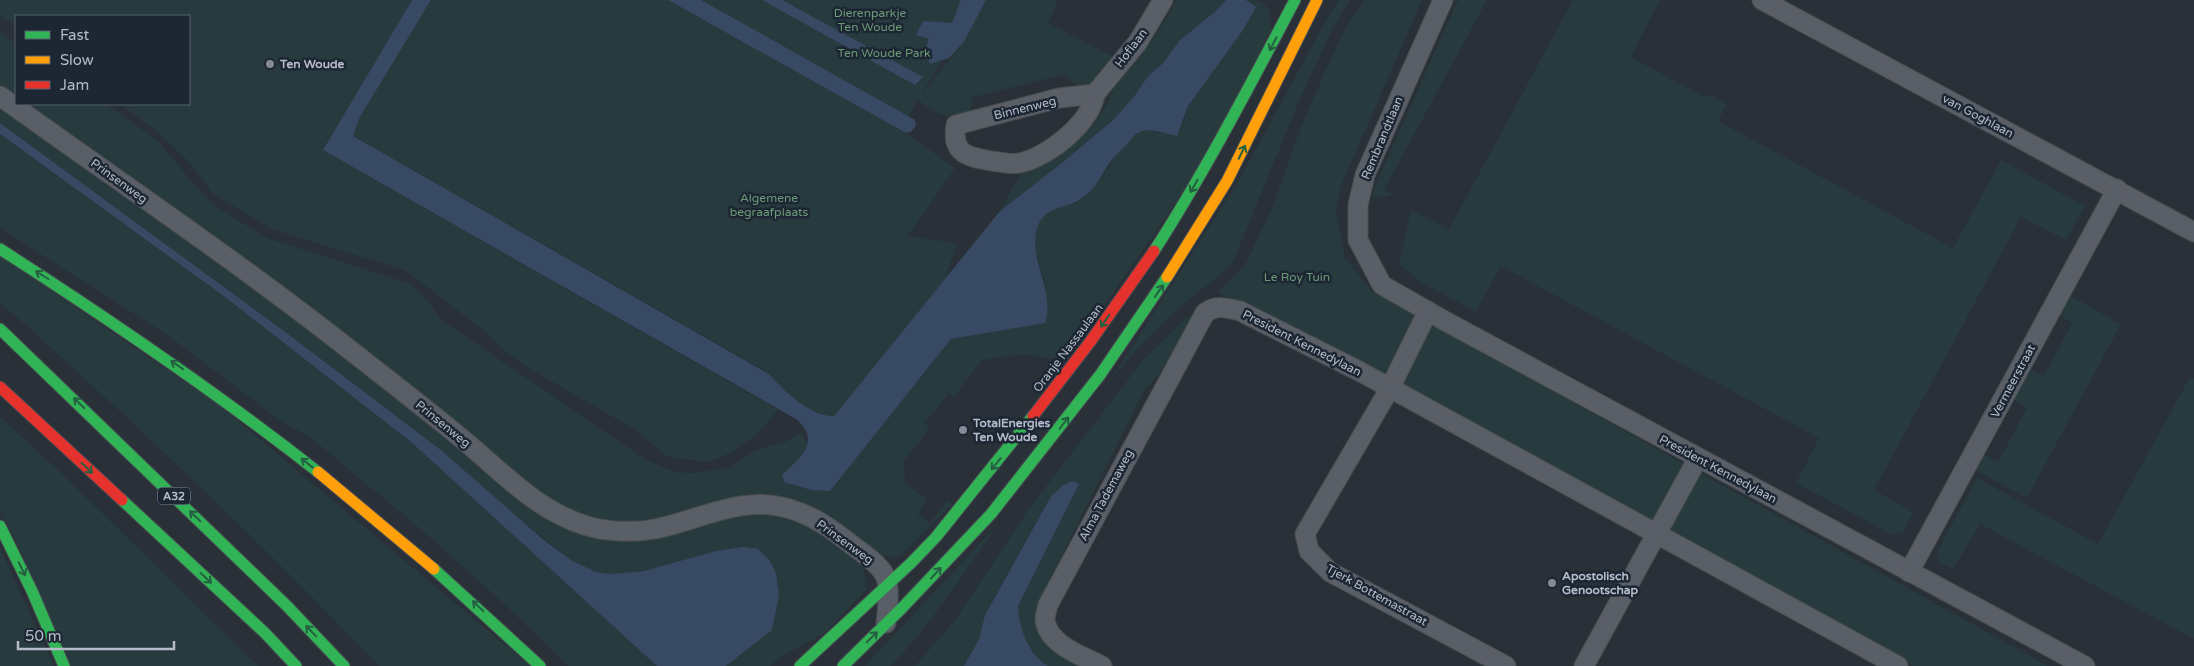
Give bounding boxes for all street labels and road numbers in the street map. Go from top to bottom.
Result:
street label: Hoflaan [1112,26,1150,70]
street label: van Goghlaan [1940,91,2016,141]
street label: Binnenweg [992,94,1058,122]
street label: Rembrandtlaan [1358,95,1406,181]
street label: Prinsenweg [88,156,150,206]
street label: Oranje Nassaulaan [1030,301,1106,395]
street label: President Kennedylaan [1240,307,1364,379]
street label: Vermeerstraat [1988,342,2038,420]
street label: Prinsenweg [413,398,473,450]
street label: President Kennedylaan [1657,432,1779,506]
street label: Alma Tademaweg [1076,447,1136,543]
road number: A32 [158,488,190,504]
street label: Prinsenweg [814,517,876,567]
street label: Tjerk Bottemastraat [1324,561,1430,629]

